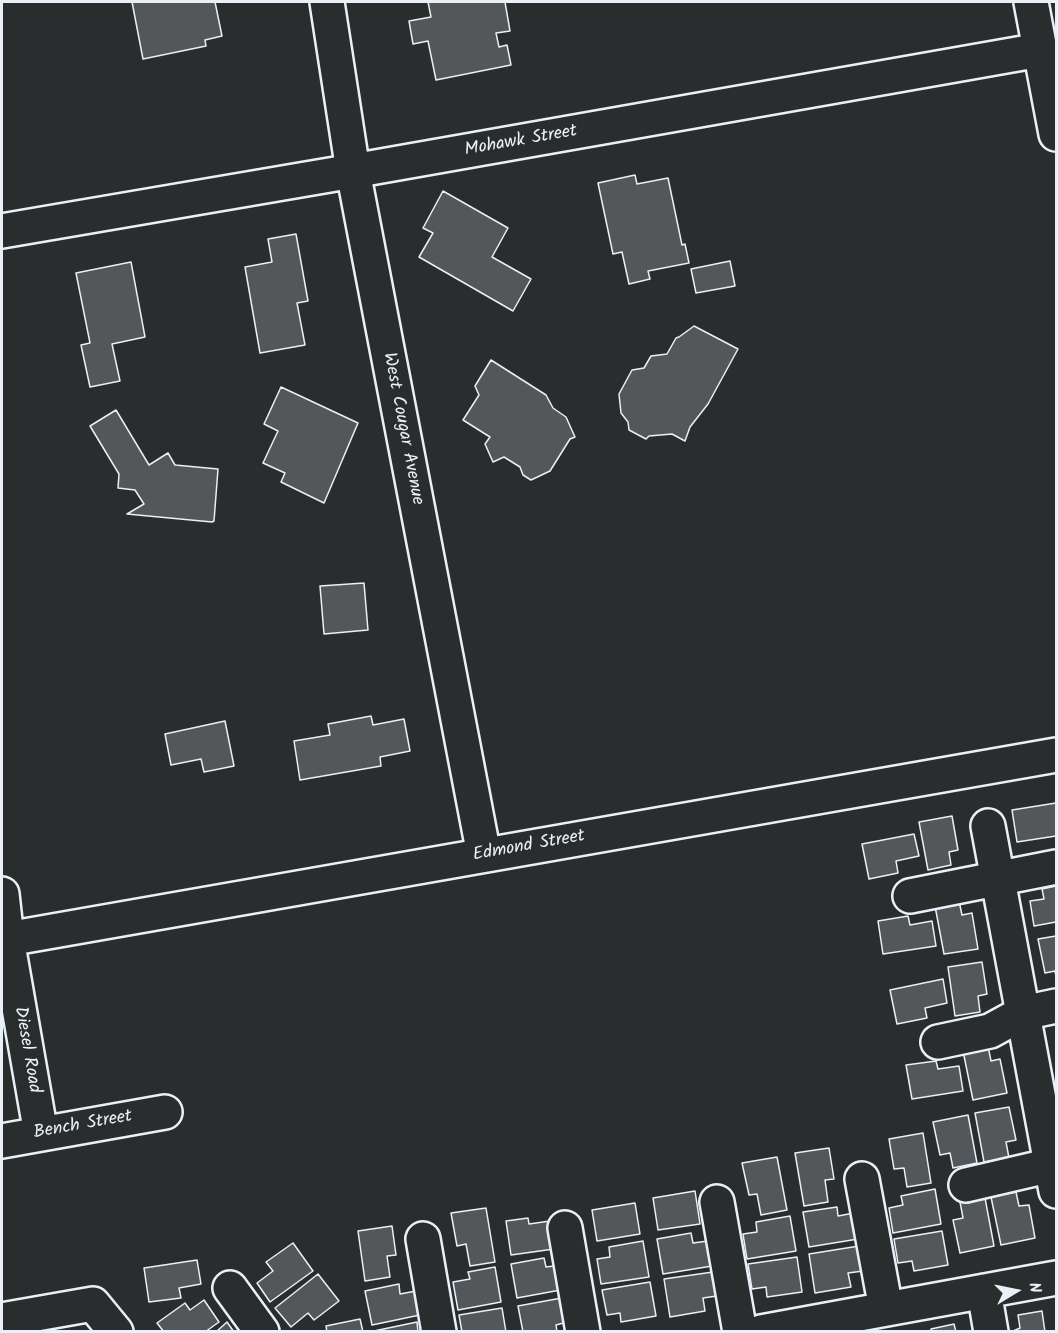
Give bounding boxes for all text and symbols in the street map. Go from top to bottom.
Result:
street label: Mohawk Street [463,121,579,163]
street label: West Cougar Avenue [377,351,427,507]
street label: Edmond Street [471,827,587,867]
street label: Diesel Road [8,1005,44,1095]
street label: Bench Street [32,1107,134,1145]
north arrow [986,1261,1046,1321]
text: N [1021,1281,1047,1295]

